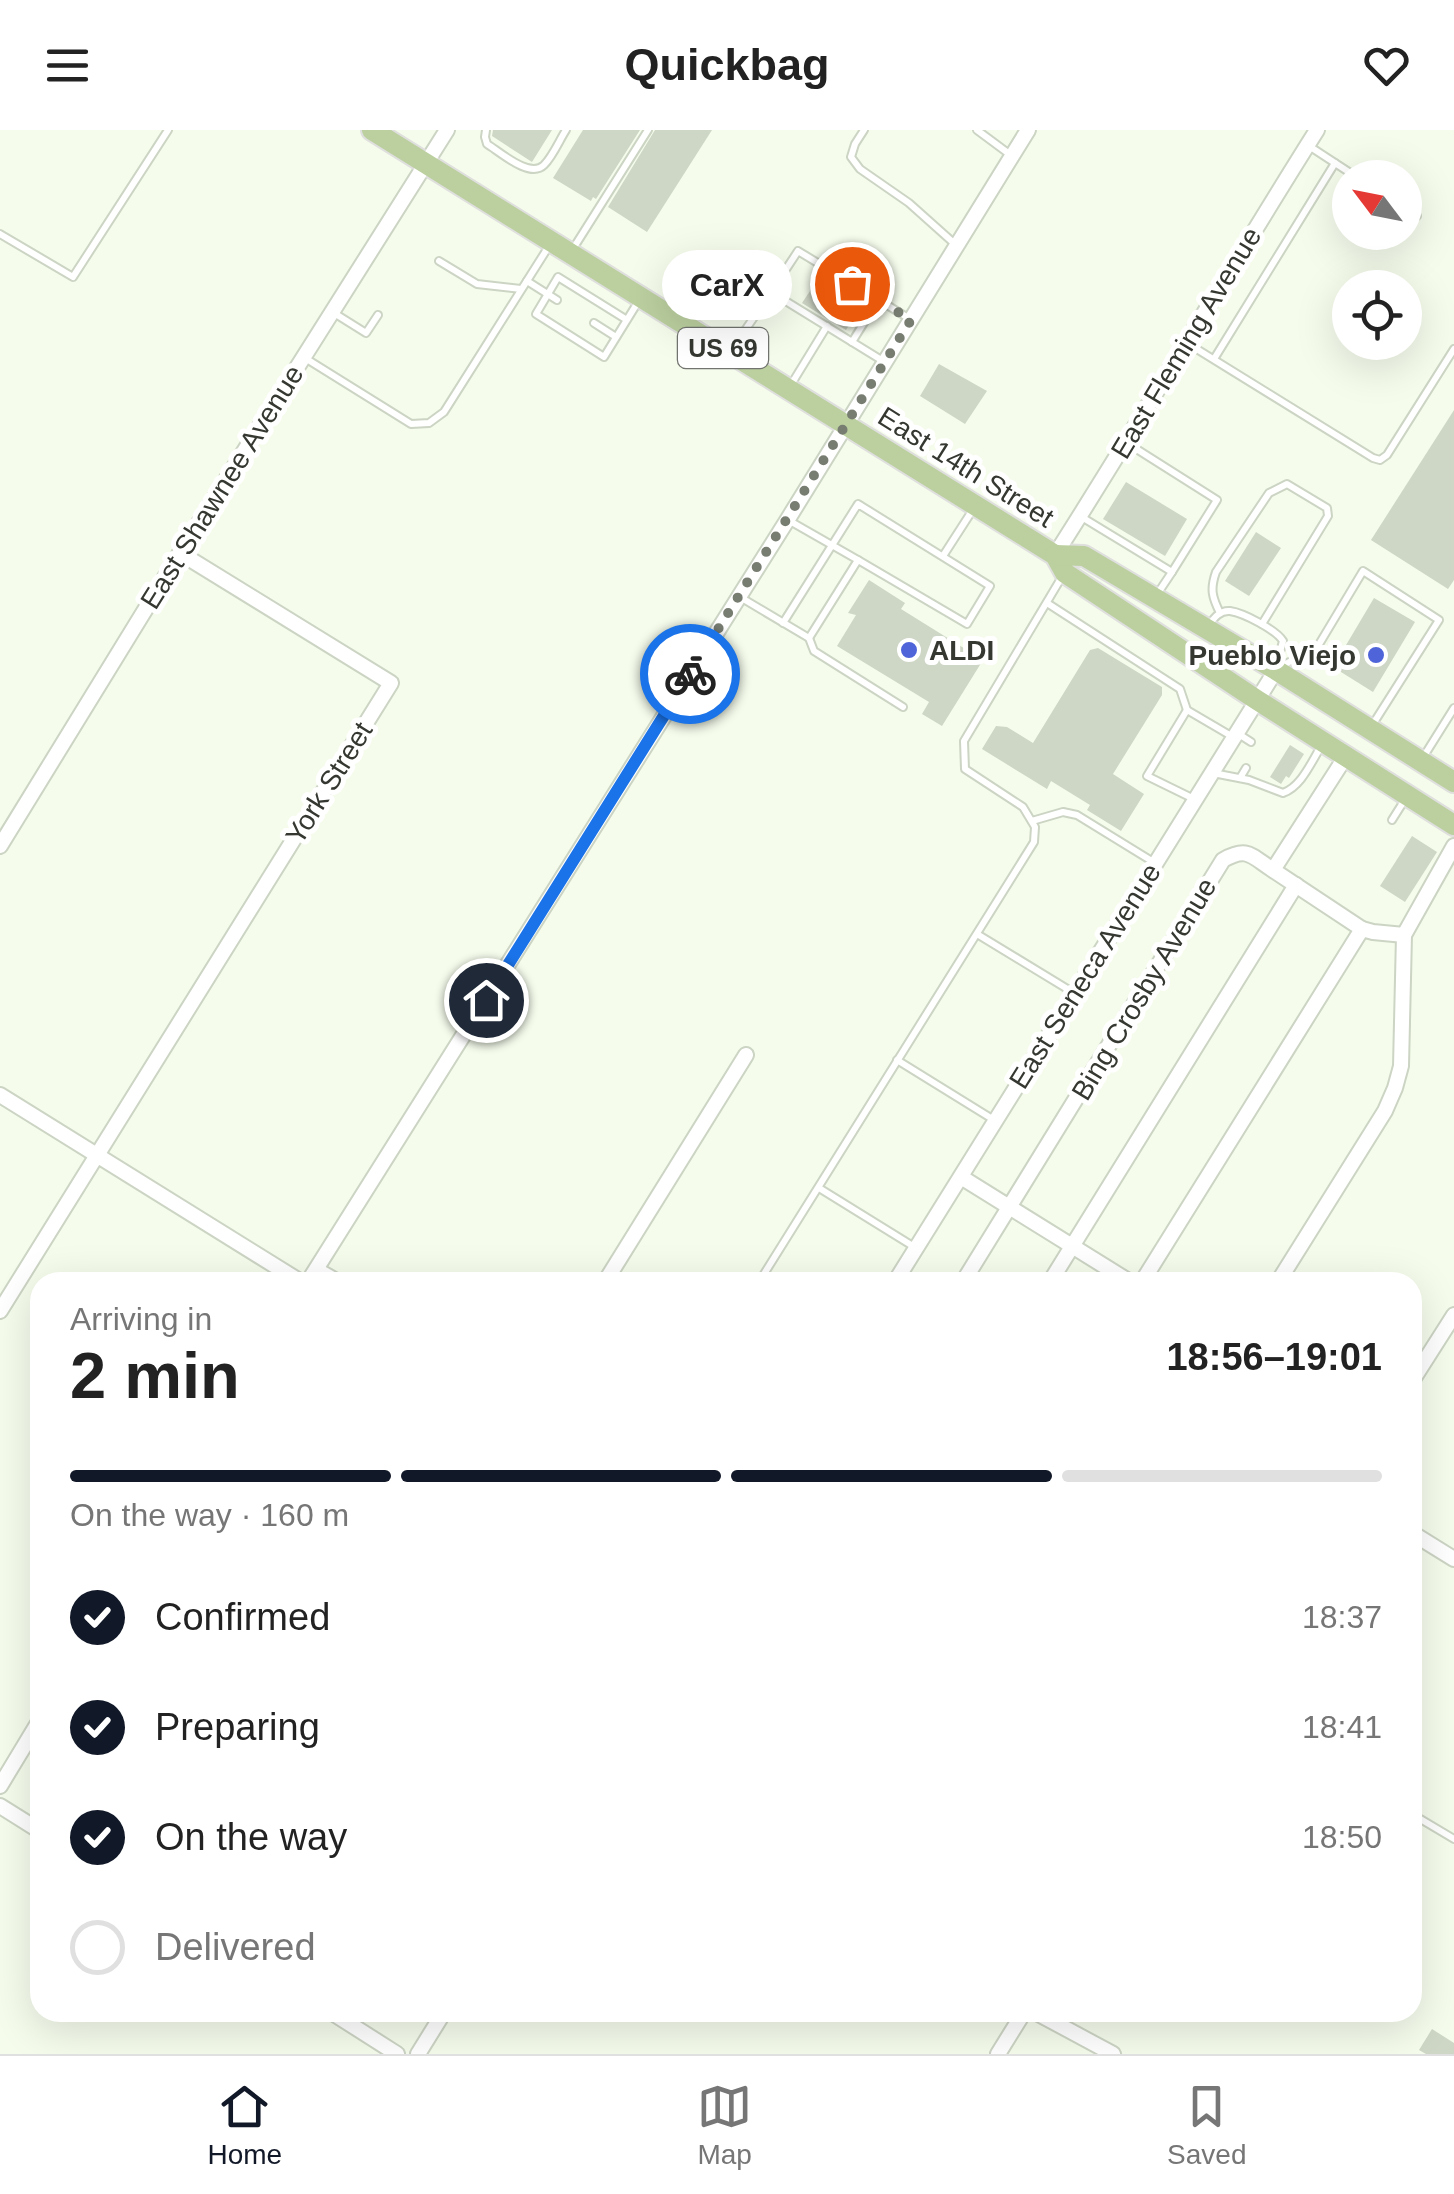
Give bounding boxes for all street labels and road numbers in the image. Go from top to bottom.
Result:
street label: East Fleming Avenue [1105,222,1267,464]
road number: US 69 [678,328,768,368]
street label: East Shawnee Avenue [134,360,310,614]
street label: East 14th Street [873,401,1060,533]
street label: York Street [279,716,379,850]
street label: East Seneca Avenue [1003,858,1167,1094]
street label: Bing Crosby Avenue [1066,872,1222,1106]

